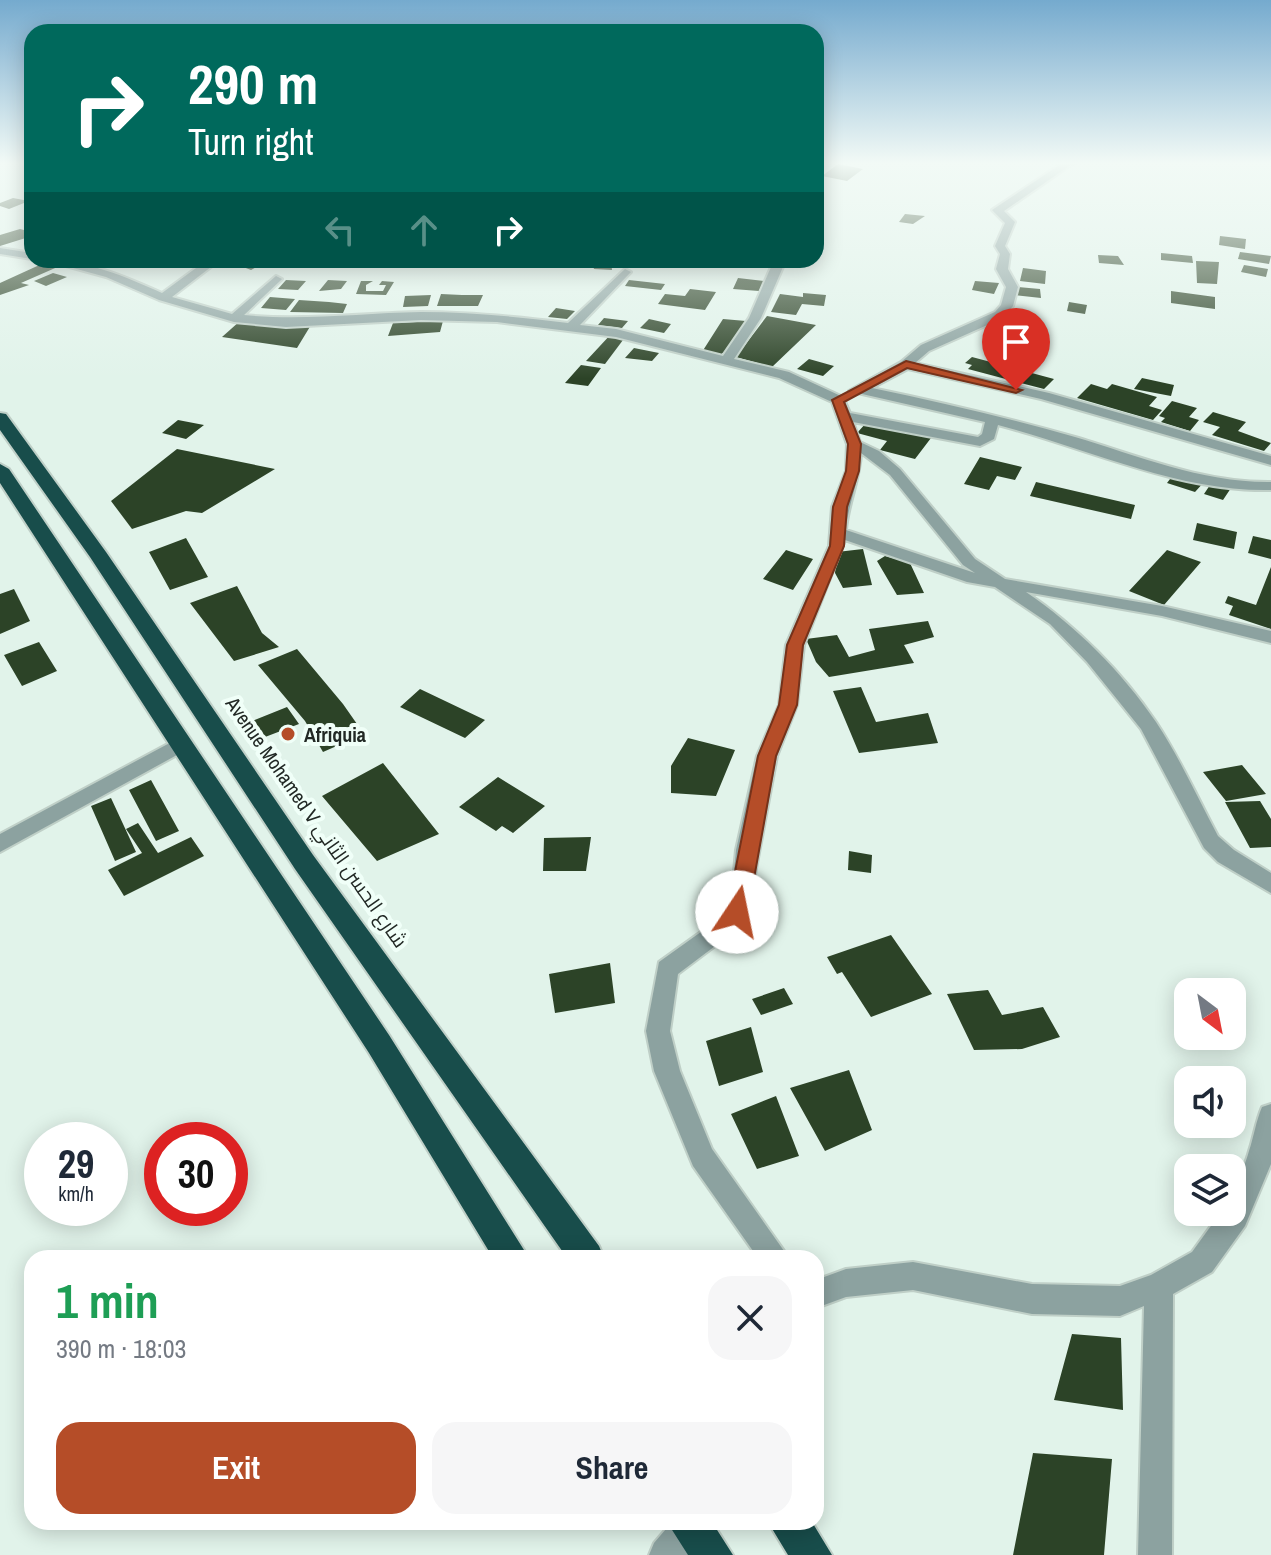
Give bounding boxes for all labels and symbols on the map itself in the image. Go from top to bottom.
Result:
pin [982,308,1050,390]
street label: Avenue Mohamed V شارع الحسن الثاني [217,690,414,954]
place label: Afriquia [304,721,366,748]
marker: Afriquia [279,725,297,743]
position arrow [695,870,779,954]
north arrow [1174,978,1246,1050]
speed limit sign: 30 [144,1122,248,1226]

